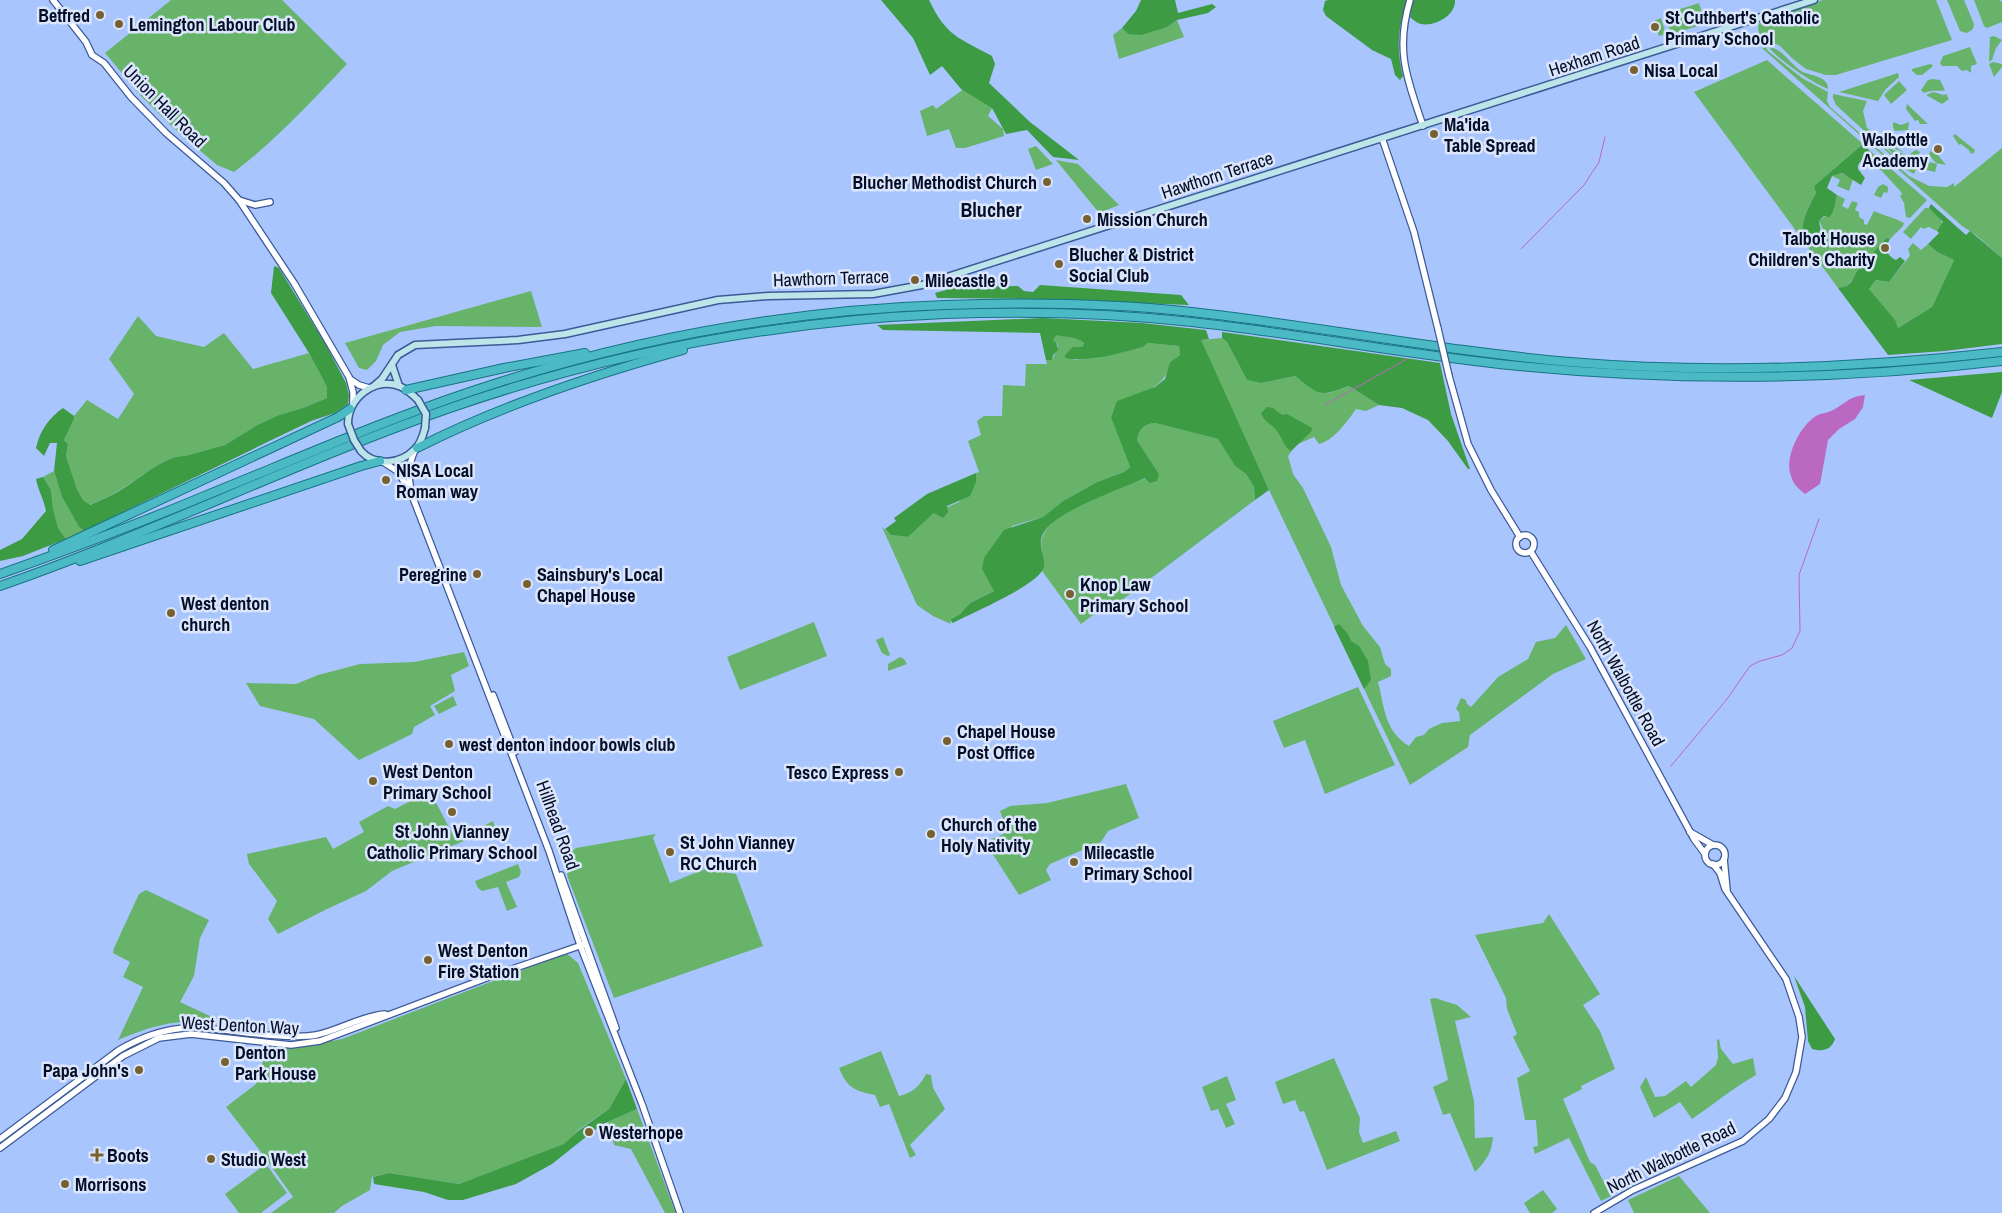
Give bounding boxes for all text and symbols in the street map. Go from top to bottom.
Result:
place label: Betfred [38,3,90,28]
place label: St Cuthbert's Catholic Primary School [1665,5,1819,51]
marker: Betfred [94,9,106,21]
place label: Lemington Labour Club [129,12,295,37]
marker: Lemington Labour Club [113,18,125,30]
marker: St Cuthbert's Catholic Primary School [1649,21,1661,33]
street label: Hexham Road [1545,30,1643,82]
place label: Nisa Local [1644,58,1718,83]
street label: Union Hall Road [118,59,212,153]
marker: Nisa Local [1628,64,1640,76]
place label: Ma'ida Table Spread [1444,112,1536,158]
place label: Walbottle Academy [1862,127,1929,173]
marker: Ma'ida Table Spread [1428,128,1440,140]
marker: Walbottle Academy [1932,143,1944,155]
street label: Hawthorn Terrace [1158,145,1276,205]
place label: Blucher Methodist Church [852,170,1037,195]
marker: Blucher Methodist Church [1041,176,1053,188]
district label: Blucher [960,196,1022,223]
place label: Mission Church [1097,207,1208,232]
marker: Mission Church [1081,213,1093,225]
place label: Talbot House Children's Charity [1748,226,1876,272]
place label: Blucher & District Social Club [1069,242,1194,288]
marker: Talbot House Children's Charity [1879,242,1891,254]
marker: Blucher & District Social Club [1053,258,1065,270]
street label: Hawthorn Terrace [772,263,890,293]
place label: Milecastle 9 [925,268,1008,293]
marker: Milecastle 9 [909,274,921,286]
place label: NISA Local Roman way [396,458,479,504]
marker: NISA Local Roman way [380,474,392,486]
place label: Peregrine [399,562,467,587]
place label: Sainsbury's Local Chapel House [537,562,663,608]
marker: Peregrine [471,568,483,580]
place label: Knop Law Primary School [1080,572,1188,618]
marker: Sainsbury's Local Chapel House [521,578,533,590]
marker: Knop Law Primary School [1064,588,1076,600]
place label: West denton church [181,591,269,637]
marker: West denton church [165,607,177,619]
street label: North Walbottle Road [1581,615,1671,751]
place label: Chapel House Post Office [957,719,1055,765]
place label: west denton indoor bowls club [459,732,676,757]
marker: Chapel House Post Office [941,735,953,747]
marker: west denton indoor bowls club [443,738,455,750]
place label: West Denton Primary School [383,759,491,805]
place label: Tesco Express [786,760,889,785]
marker: Tesco Express [893,766,905,778]
marker: West Denton Primary School [367,775,379,787]
street label: Hillhead Road [530,777,586,873]
marker: St John Vianney Catholic Primary School [446,806,458,818]
place label: Church of the Holy Nativity [941,812,1037,858]
place label: St John Vianney Catholic Primary School [367,819,537,865]
marker: Church of the Holy Nativity [925,828,937,840]
place label: St John Vianney RC Church [680,830,795,876]
place label: Milecastle Primary School [1084,840,1192,886]
marker: St John Vianney RC Church [664,846,676,858]
marker: Milecastle Primary School [1068,856,1080,868]
place label: West Denton Fire Station [438,938,528,984]
marker: West Denton Fire Station [422,954,434,966]
street label: West Denton Way [180,1009,300,1041]
place label: Denton Park House [235,1040,316,1086]
marker: Denton Park House [219,1056,231,1068]
place label: Papa John's [43,1058,129,1083]
marker: Papa John's [133,1064,145,1076]
street label: North Walbottle Road [1602,1115,1740,1199]
place label: Westerhope [599,1120,683,1145]
marker: Westerhope [583,1126,595,1138]
place label: Boots [107,1143,149,1168]
place label: Studio West [221,1147,306,1172]
marker: Boots [91,1149,103,1161]
marker: Studio West [205,1153,217,1165]
place label: Morrisons [75,1172,146,1197]
marker: Morrisons [59,1178,71,1190]

